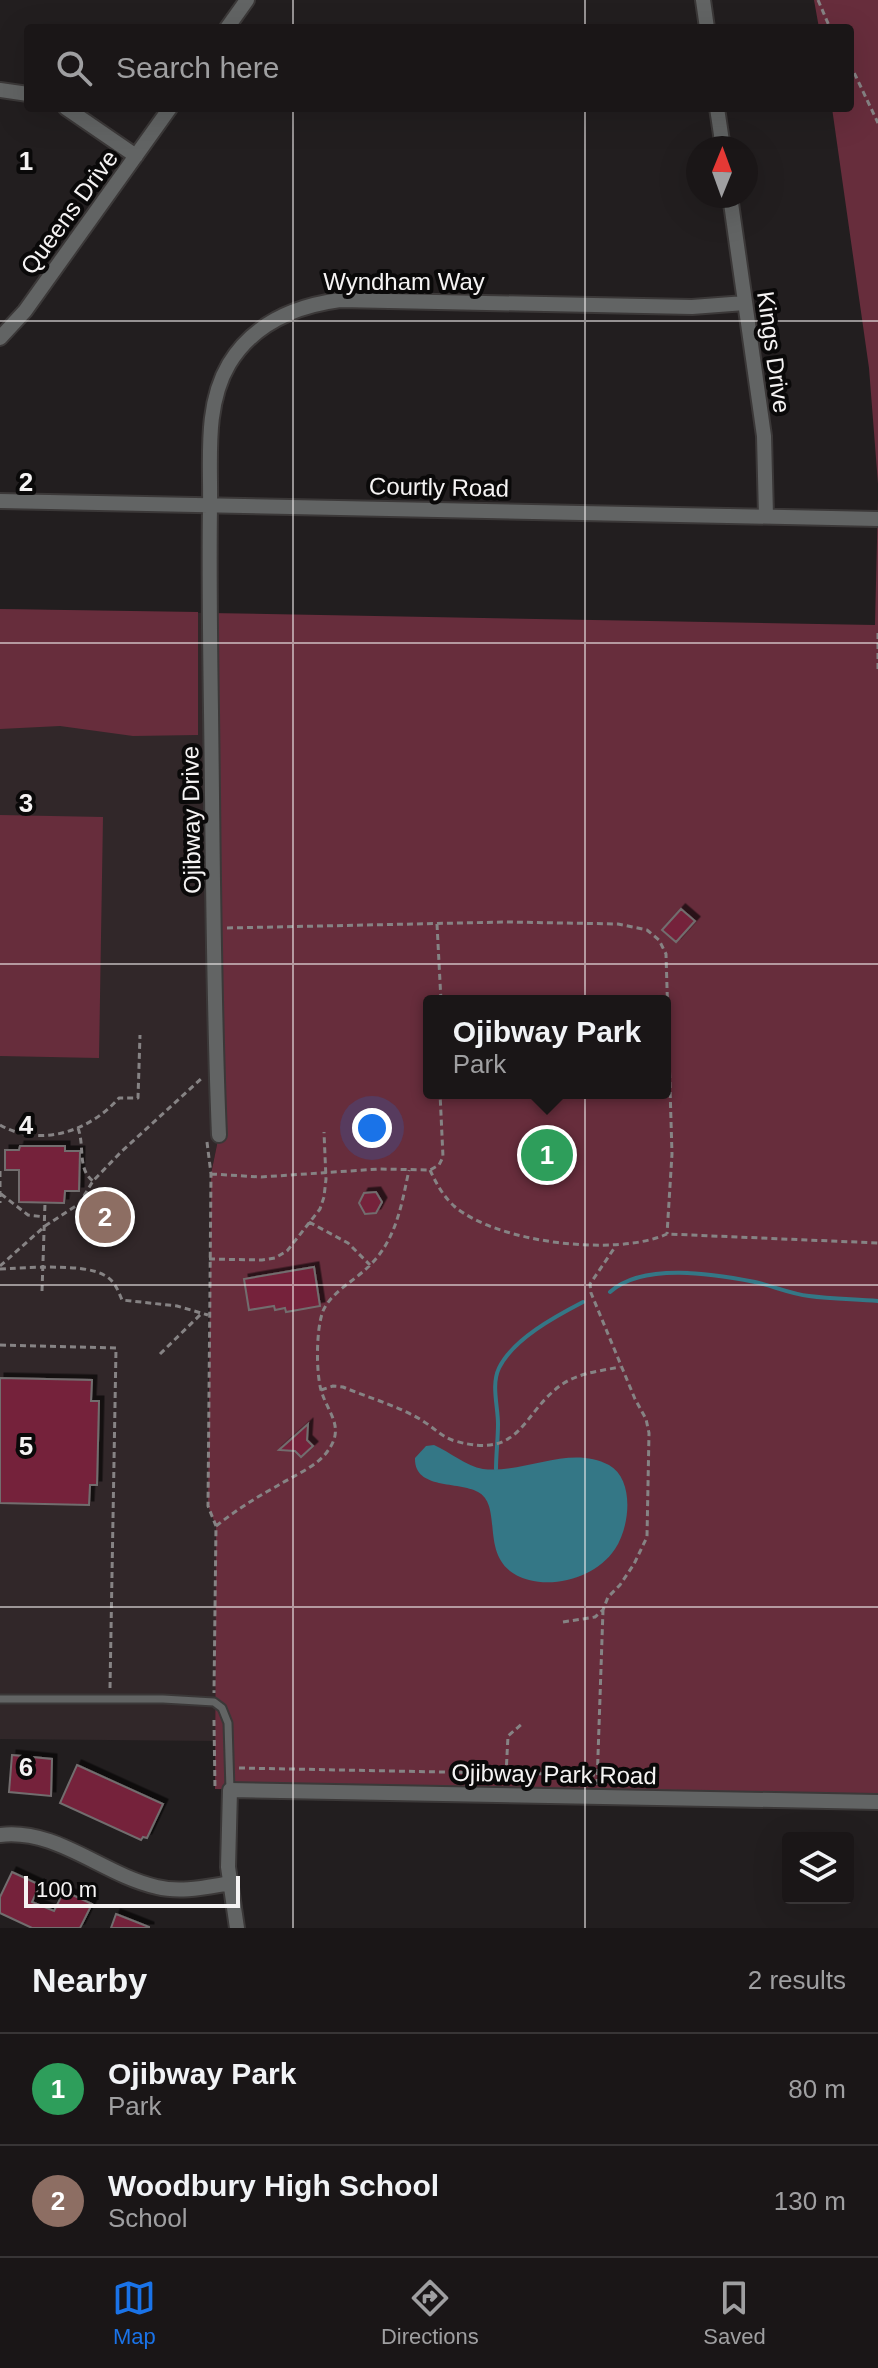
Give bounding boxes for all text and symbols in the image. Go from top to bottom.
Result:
search box [24,24,854,112]
icon: search [52,46,96,90]
text: Search here [116,51,279,84]
north arrow [686,136,758,208]
street label: Queens Drive [15,145,123,279]
text: 1 [19,146,33,176]
street label: Wyndham Way [323,268,485,295]
street label: Kings Drive [752,289,796,415]
text: 2 [19,467,33,497]
street label: Courtly Road [369,472,509,502]
street label: Ojibway Drive [176,746,206,894]
text: 3 [19,788,33,818]
popup [423,995,671,1099]
text: Ojibway Park [453,1015,641,1048]
text: Park [453,1049,506,1079]
your location [352,1108,392,1148]
text: 4 [19,1110,34,1140]
pin: 1 [521,1125,573,1185]
pin: 2 [79,1187,131,1247]
text: 5 [19,1431,33,1461]
text: 6 [19,1752,33,1782]
street label: Ojibway Park Road [451,1759,657,1789]
map controls [782,1832,854,1904]
button: layers [782,1832,854,1904]
scale bar [24,1872,240,1908]
text: 100 m [36,1877,97,1902]
text: Nearby [32,1961,147,1999]
text: 2 results [748,1965,846,1995]
text: Ojibway Park [108,2057,296,2090]
text: 1 [51,2074,65,2104]
text: 80 m [788,2074,846,2104]
text: Park [108,2091,161,2121]
text: Woodbury High School [108,2169,439,2202]
text: 2 [51,2186,65,2216]
text: 130 m [774,2186,846,2216]
text: School [108,2203,188,2233]
tab: Map [112,2276,156,2350]
tab: Directions [381,2276,479,2350]
tab: Saved [703,2276,766,2350]

